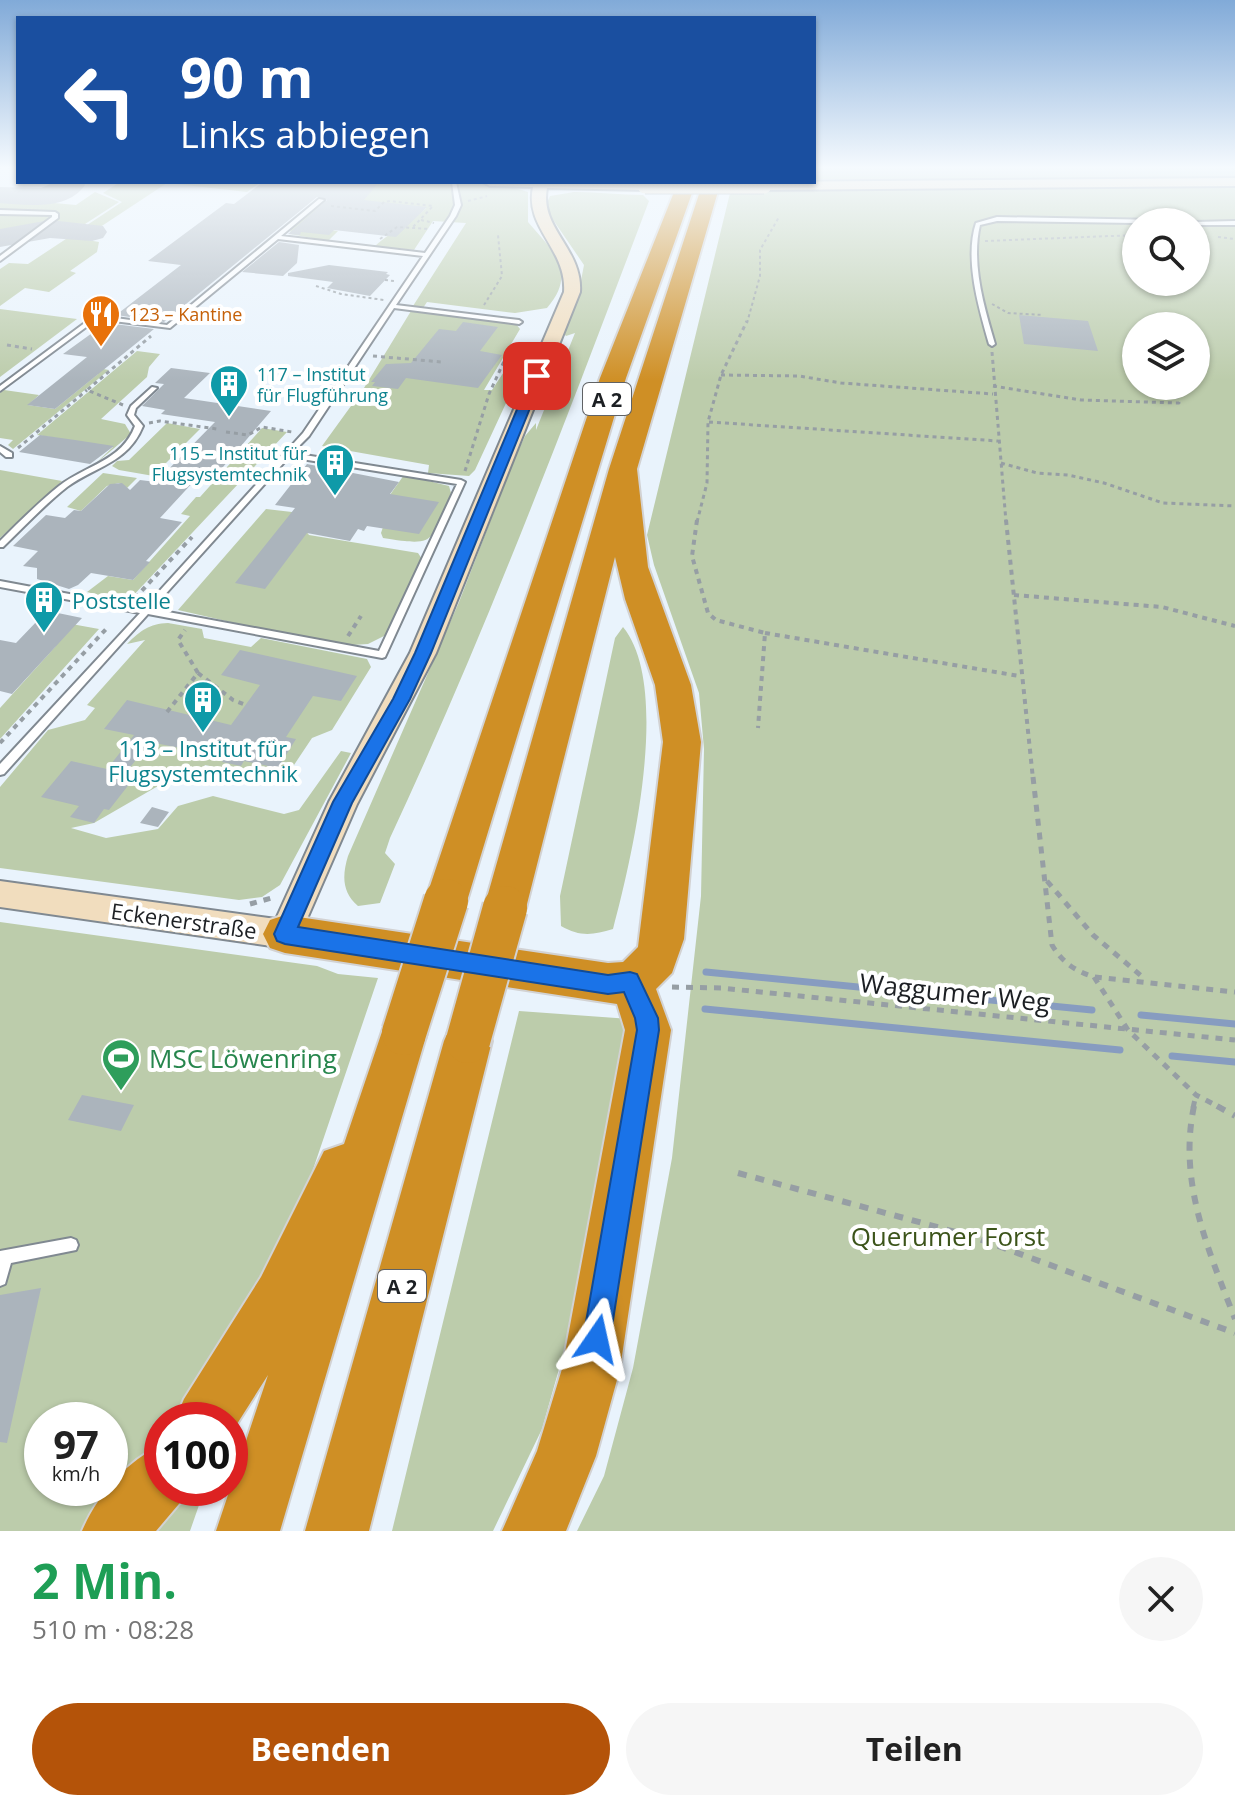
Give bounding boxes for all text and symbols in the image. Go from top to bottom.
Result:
text: 90 m [180,38,314,114]
icon: left [48,48,152,152]
text: Links abbiegen [180,110,431,159]
map controls [1122,208,1210,400]
button: search [1122,208,1210,296]
restaurant icon: 123 – Kantine [80,293,122,348]
place label: 123 – Kantine [129,302,242,326]
button: layers [1122,312,1210,400]
pin [503,342,571,410]
icon: arrive [515,354,559,398]
place label: 117 – Institut für Flugführung [257,362,388,407]
building icon: 117 – Institut für Flugführung [208,363,250,418]
road number: A 2 [583,383,631,415]
place label: 115 – Institut für Flugsystemtechnik [152,441,308,486]
building icon: 115 – Institut für Flugsystemtechnik [314,442,356,497]
building icon: Poststelle [23,579,65,634]
place label: Poststelle [72,585,171,615]
building icon: 113 – Institut für Flugsystemtechnik [182,679,224,734]
place label: 113 – Institut für Flugsystemtechnik [108,733,298,788]
street label: Eckenerstraße [109,895,259,945]
street label: Waggumer Weg [858,964,1052,1020]
sports icon: MSC Löwenring [100,1037,142,1092]
place label: MSC Löwenring [149,1040,337,1076]
park label: Querumer Forst [851,1218,1045,1254]
road number: A 2 [378,1270,426,1302]
position arrow [555,1297,639,1381]
speed limit sign: 100 [144,1402,248,1506]
text: 97 [53,1416,99,1471]
text: km/h [52,1460,100,1487]
text: 2 Min. [32,1548,177,1613]
button: close [1119,1557,1203,1641]
text: 510 m · 08:28 [32,1611,194,1647]
button: Beenden [32,1703,610,1795]
button: Teilen [626,1703,1203,1795]

